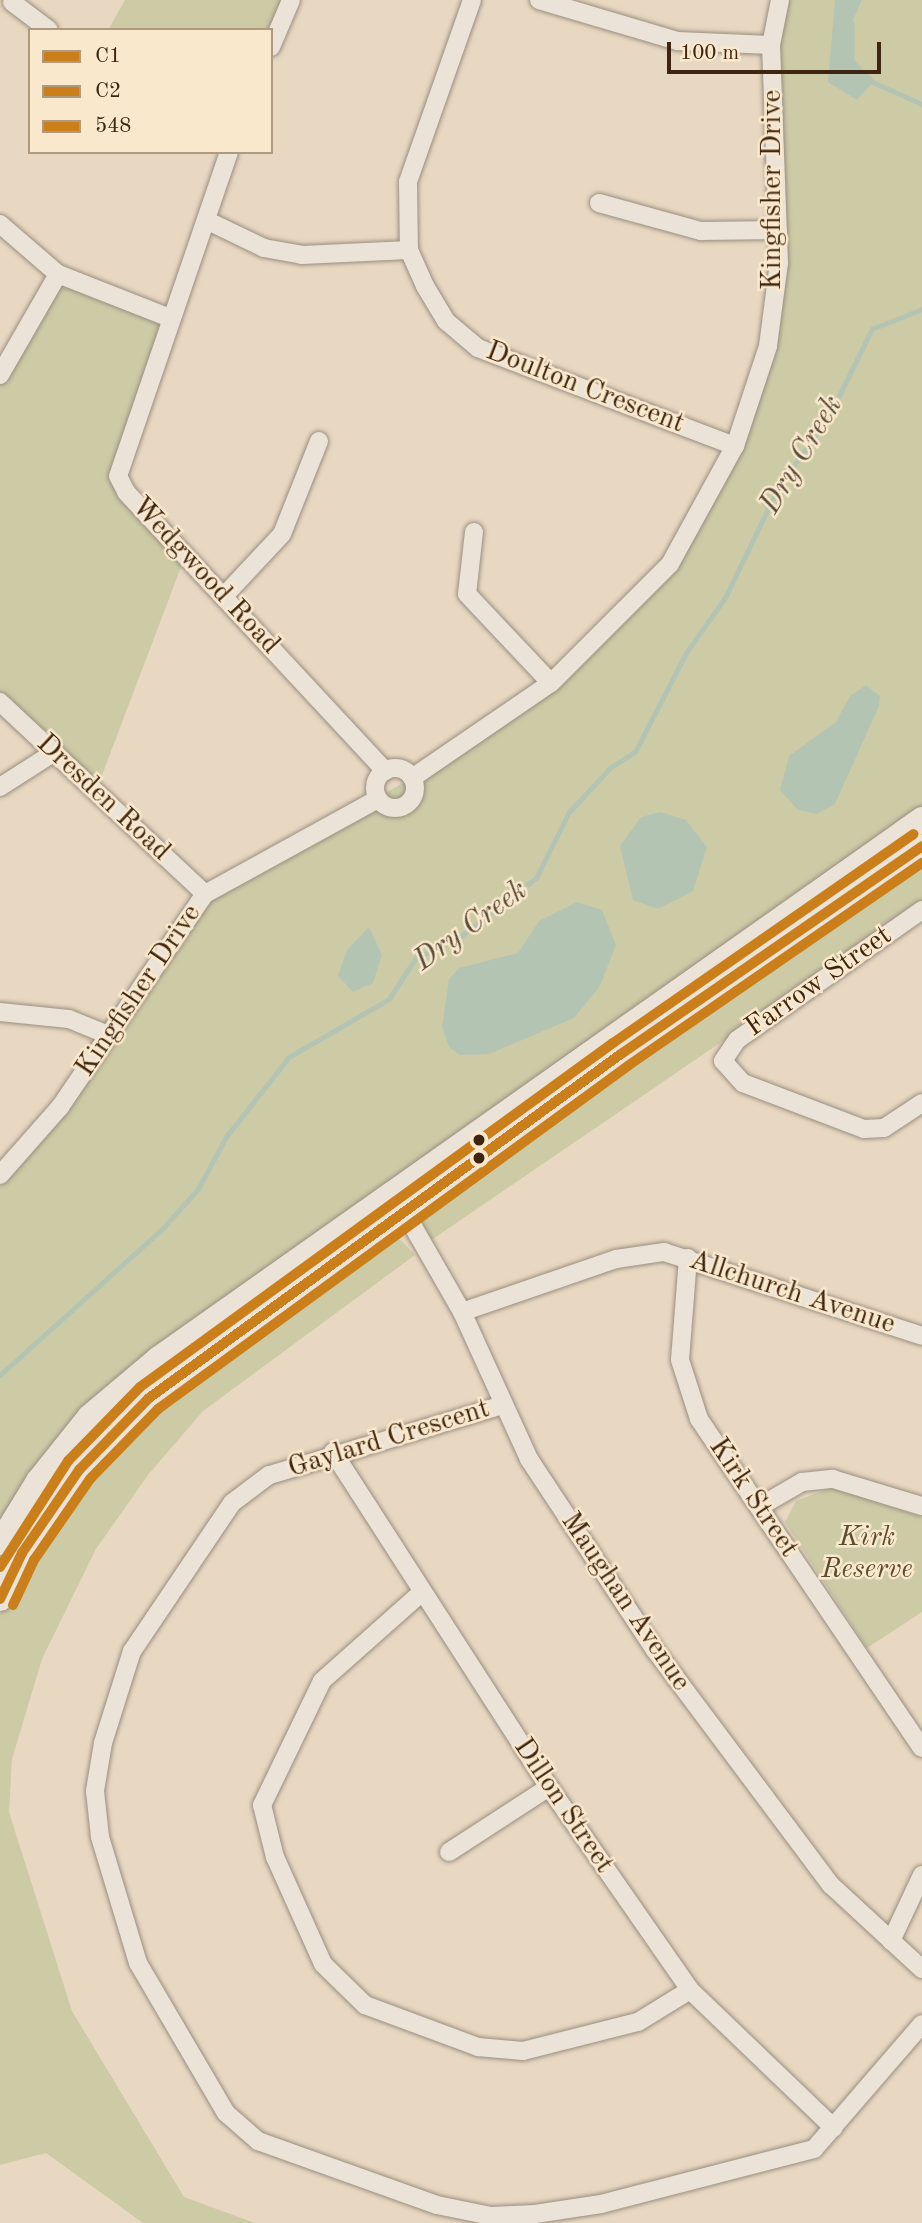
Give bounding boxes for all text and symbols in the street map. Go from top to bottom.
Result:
legend [28,28,273,154]
scale bar [670,28,884,72]
text: 100 m [680,43,739,64]
text: C1 [95,46,121,67]
text: C2 [95,81,121,102]
street label: Kingfisher Drive [756,90,790,290]
text: 548 [95,116,132,137]
street label: Doulton Crescent [481,335,689,441]
water label: Dry Creek [753,389,851,521]
street label: Wedgwood Road [124,490,286,662]
street label: Dresden Road [29,727,177,869]
water label: Dry Creek [407,873,535,979]
street label: Kingfisher Drive [69,898,209,1084]
street label: Farrow Street [739,919,899,1045]
unlabelled marker [472,1133,486,1147]
unlabelled marker [472,1151,486,1165]
street label: Allchurch Avenue [685,1244,899,1342]
street label: Gaylard Crescent [284,1392,494,1486]
street label: Kirk Street [701,1432,805,1564]
street label: Maughan Avenue [553,1506,697,1698]
park label: Kirk Reserve [821,1521,913,1587]
street label: Dillon Street [506,1732,620,1880]

